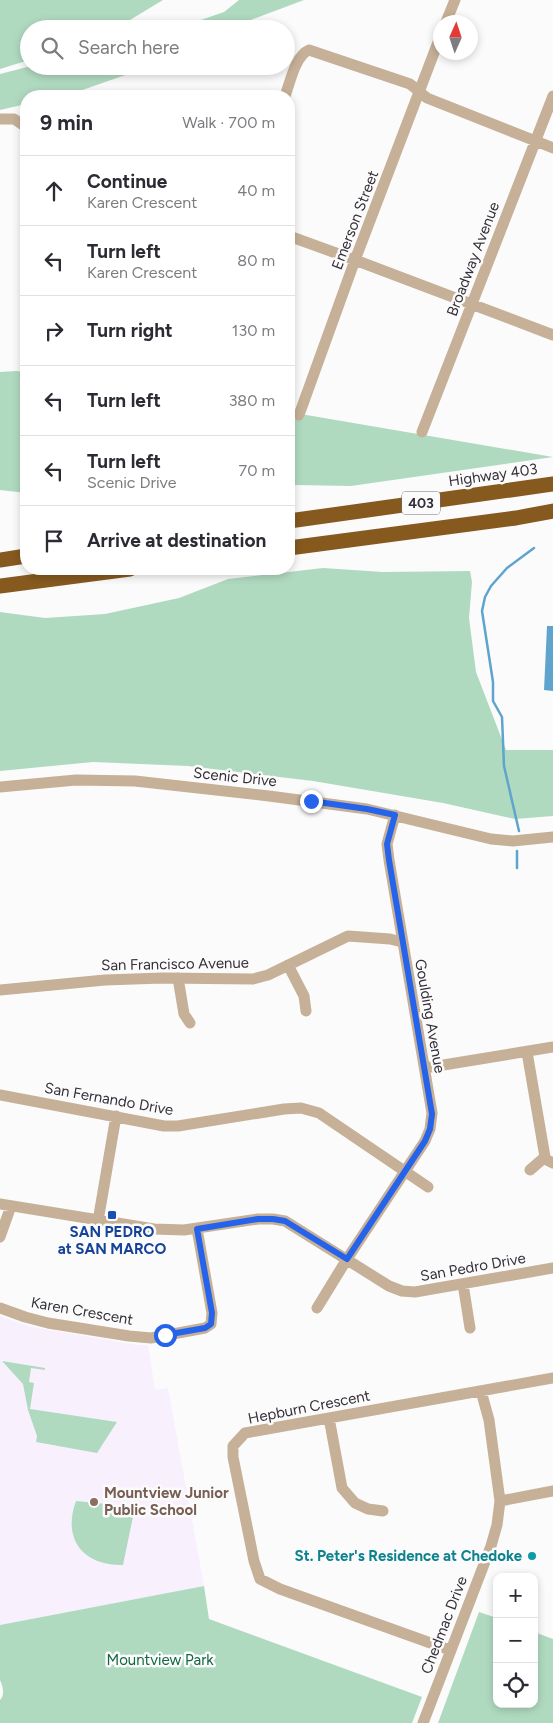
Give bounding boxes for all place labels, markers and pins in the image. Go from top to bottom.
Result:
marker: SAN PEDRO at SAN MARCO [106,1209,118,1221]
place label: SAN PEDRO at SAN MARCO [58,1223,166,1258]
place label: Mountview Junior Public School [104,1484,229,1519]
marker: Mountview Junior Public School [88,1496,100,1508]
place label: St. Peter's Residence at Chedoke [295,1547,523,1565]
marker: St. Peter's Residence at Chedoke [526,1550,538,1562]

